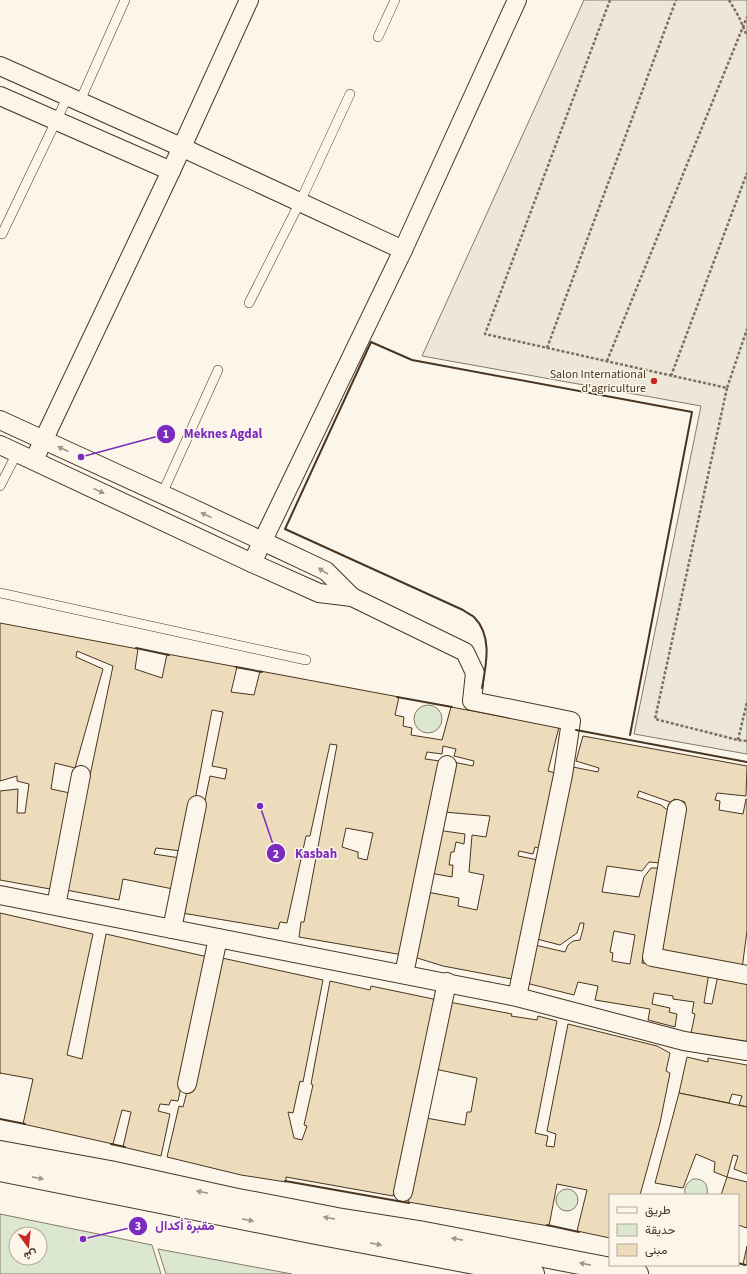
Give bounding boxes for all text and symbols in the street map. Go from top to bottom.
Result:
place label: Salon International d'agriculture [550,366,646,397]
marker: Salon International d'agriculture [649,376,659,386]
callout: Meknes Agdal [156,421,271,446]
text: Meknes Agdal [184,425,263,443]
text: 1 [163,426,169,443]
one-way arrow [57,446,69,452]
one-way arrow [93,488,105,494]
one-way arrow [201,512,212,518]
one-way arrow [318,567,329,575]
callout: Kasbah [266,841,345,866]
text: Kasbah [295,845,337,863]
text: 2 [273,846,279,863]
one-way arrow [32,1175,44,1181]
one-way arrow [196,1189,208,1195]
legend [609,1194,739,1266]
text: طريق [645,1202,671,1219]
callout: مقبرة أكدال [128,1213,223,1238]
one-way arrow [323,1215,335,1221]
text: مقبرة أكدال [155,1217,215,1235]
one-way arrow [242,1217,254,1223]
text: 3 [135,1218,141,1235]
text: حديقة [645,1222,675,1239]
north arrow [8,1226,48,1266]
one-way arrow [451,1236,464,1242]
one-way arrow [370,1242,382,1248]
text: مبنى [645,1242,667,1259]
text: ش [22,1246,39,1264]
one-way arrow [579,1261,591,1267]

